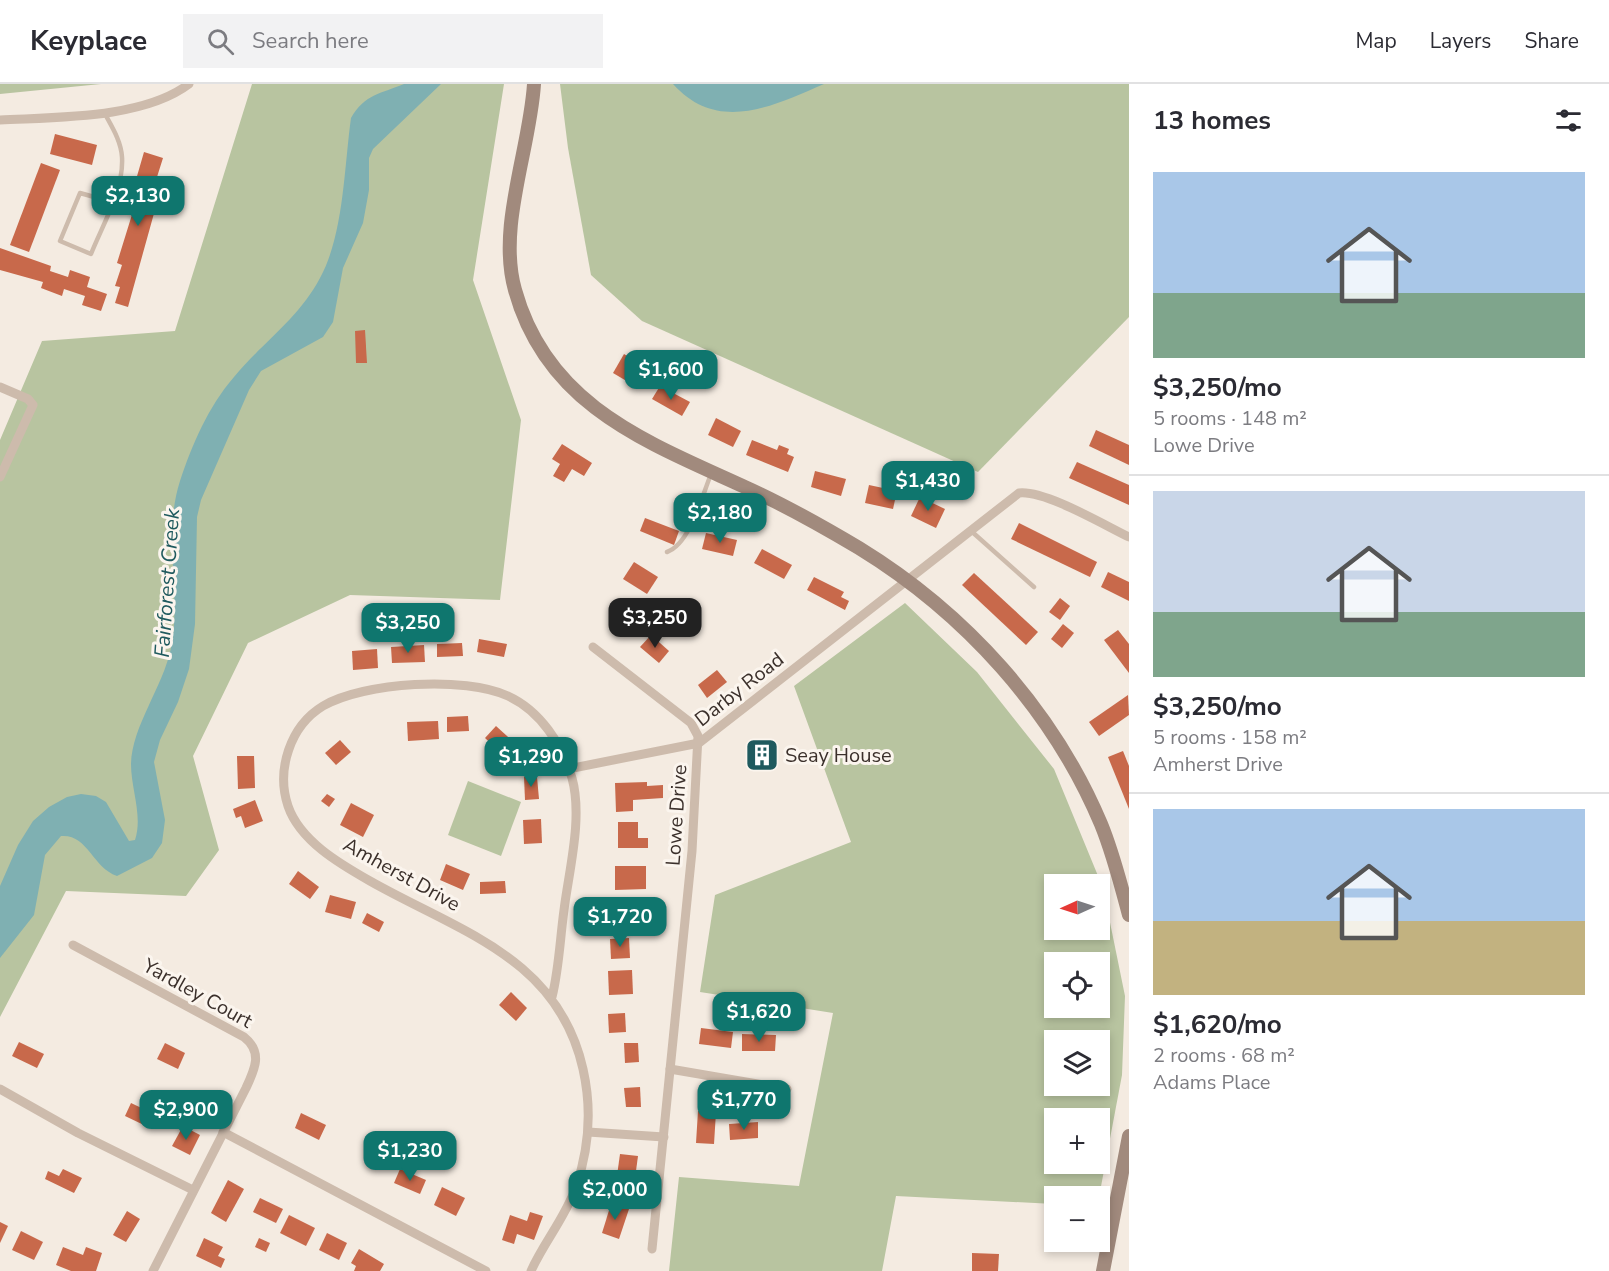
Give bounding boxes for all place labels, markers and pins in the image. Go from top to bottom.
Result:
pin: $2,130 [89,176,187,227]
pin: $1,600 [622,350,720,401]
pin: $1,430 [879,461,977,512]
pin: $2,180 [671,493,769,544]
pin: $3,250 [606,598,704,649]
pin: $3,250 [359,603,457,654]
pin: $1,290 [482,737,580,788]
building icon: Seay House [744,737,780,773]
place label: Seay House [785,742,892,769]
pin: $1,720 [571,897,669,948]
pin: $1,620 [710,992,808,1043]
pin: $1,770 [695,1080,793,1131]
pin: $2,900 [137,1090,235,1141]
pin: $1,230 [361,1131,459,1182]
pin: $2,000 [566,1170,664,1221]

